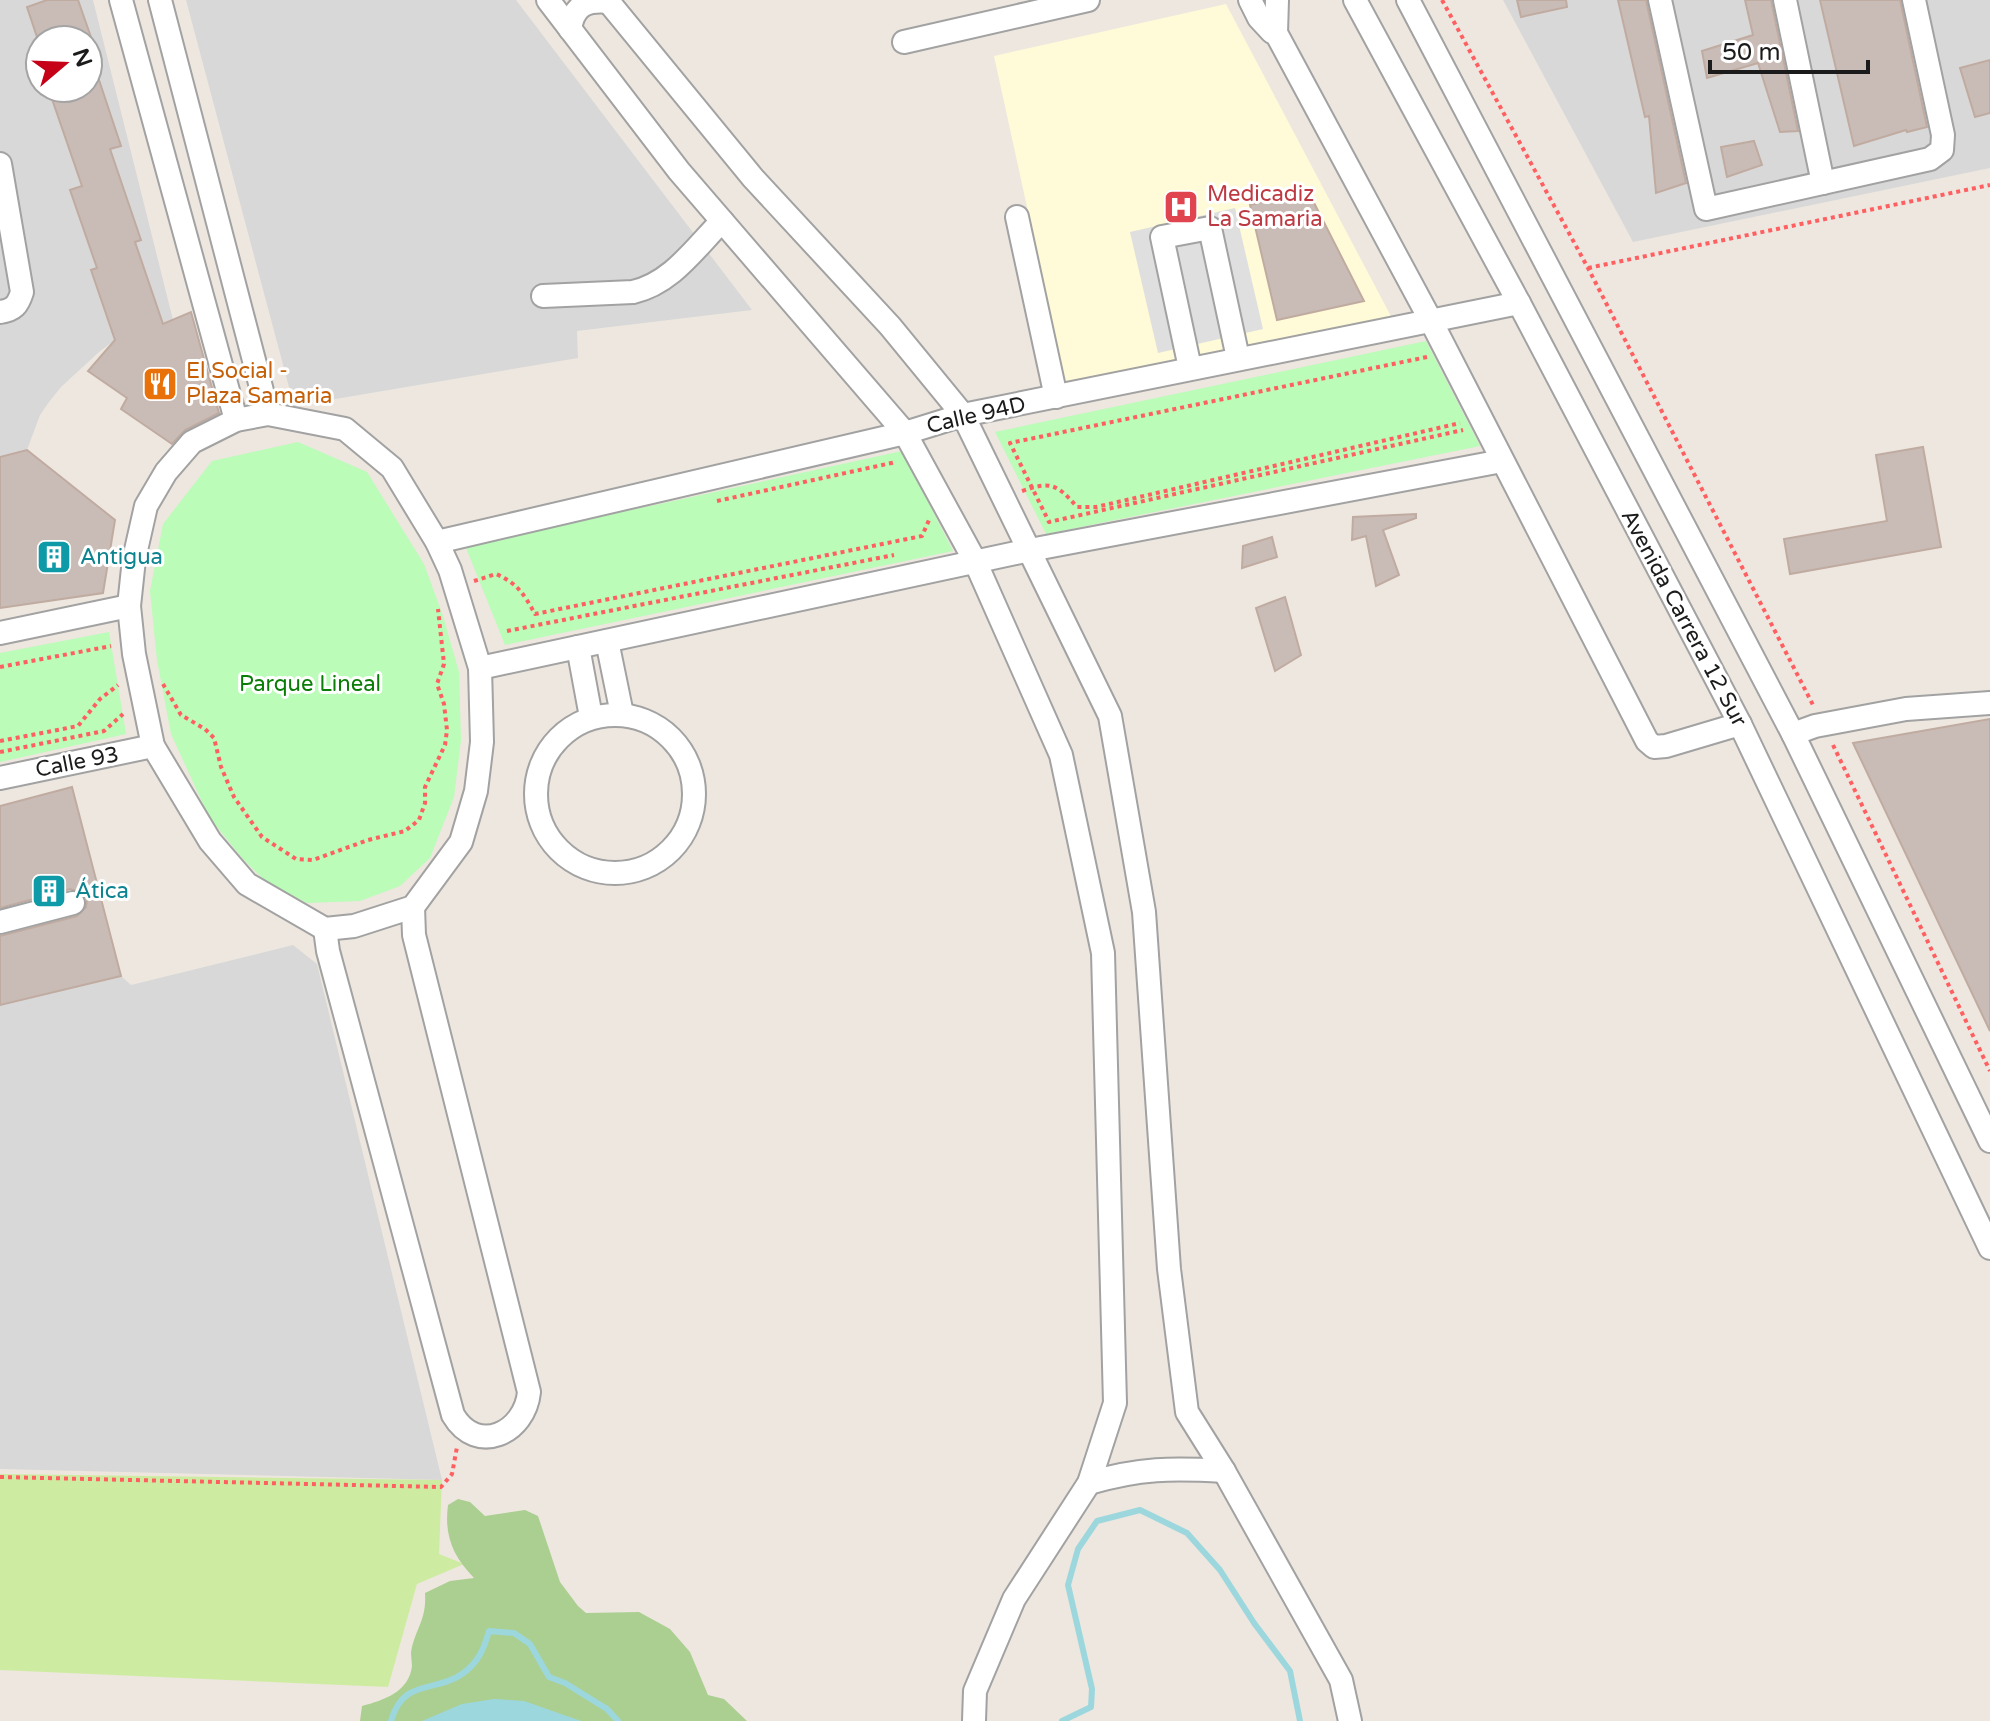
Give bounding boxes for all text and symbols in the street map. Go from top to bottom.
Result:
north arrow [24,24,104,104]
scale bar [1710,24,1868,74]
text: 50 m [1722,38,1780,67]
text: N [67,45,97,70]
place label: Medicadiz La Samaria [1207,181,1323,232]
hospital icon: Medicadiz La Samaria [1162,188,1200,226]
place label: El Social - Plaza Samaria [186,358,332,409]
restaurant icon: El Social - Plaza Samaria [141,365,179,403]
street label: Calle 94D [924,391,1028,439]
street label: Avenida Carrera 12 Sur [1616,505,1753,731]
building icon: Antigua [35,538,73,576]
place label: Antigua [80,544,163,570]
park label: Parque Lineal [239,671,381,697]
street label: Calle 93 [33,741,121,783]
building icon: Ática [30,872,68,910]
place label: Ática [75,877,129,904]

